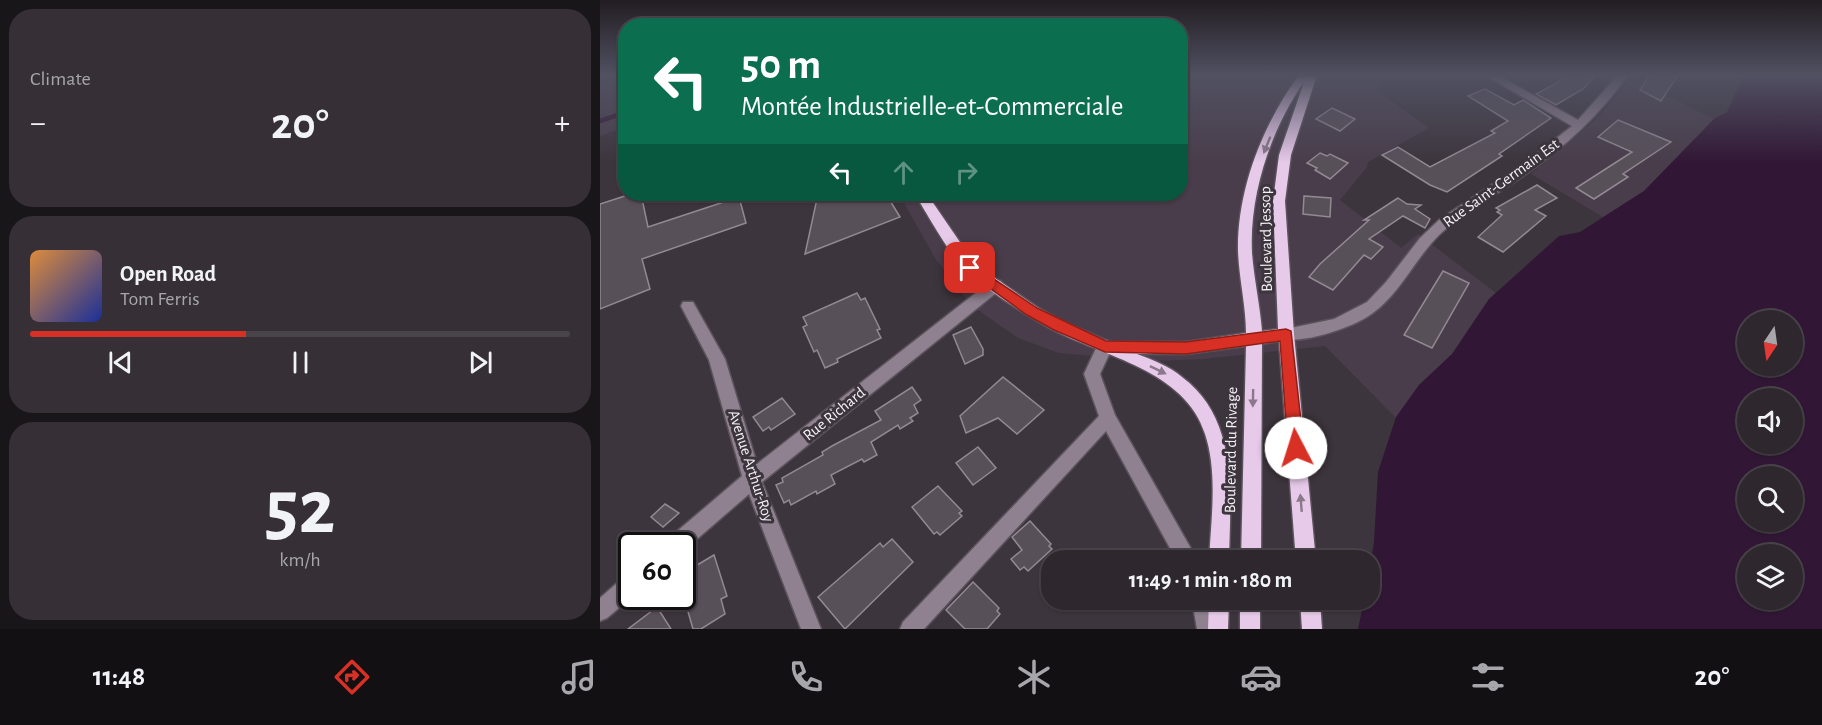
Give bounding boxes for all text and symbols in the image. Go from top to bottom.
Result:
icon: left [642,42,720,120]
text: 50 m [741,44,821,86]
text: Climate [30,69,91,89]
text: Montée Industrielle-et-Commerciale [741,93,1123,120]
text: 20° [271,102,329,147]
text: − [30,107,46,140]
text: + [554,107,570,140]
one-way arrow [1262,136,1272,154]
street label: Rue Saint-Germain Est [1440,136,1562,230]
icon: left [824,156,857,189]
icon: ahead [887,156,920,189]
icon: right [950,156,983,189]
street label: Boulevard Jessop [1257,186,1275,292]
pin [944,242,995,293]
icon: arrive [953,251,986,284]
text: Open Road [120,263,216,285]
text: Tom Ferris [120,289,200,309]
north arrow [1737,310,1803,376]
map controls [1737,310,1803,610]
icon: previous [104,346,137,379]
icon: pause [284,346,317,379]
icon: next [464,346,497,379]
one-way arrow [1150,365,1167,375]
street label: Rue Richard [800,384,868,444]
street label: Boulevard du Rivage [1222,387,1240,513]
button: sound [1737,388,1803,454]
one-way arrow [1248,389,1258,408]
street label: Avenue Arthur-Roy [724,408,777,524]
position arrow [1264,416,1328,480]
button: search [1737,466,1803,532]
text: 52 [265,470,335,548]
one-way arrow [1296,493,1306,512]
speed limit sign: 60 [618,532,696,610]
button: layers [1737,544,1803,610]
text: km/h [279,550,321,570]
text: 11:49 · 1 min · 180 m [1129,569,1292,591]
icon: directions [331,656,373,698]
icon: music [558,656,600,698]
icon: phone [785,656,827,698]
icon: climate [1013,656,1055,698]
icon: car [1240,656,1282,698]
icon: filters [1467,656,1509,698]
text: 11:48 [93,663,145,690]
text: 20° [1695,663,1729,690]

